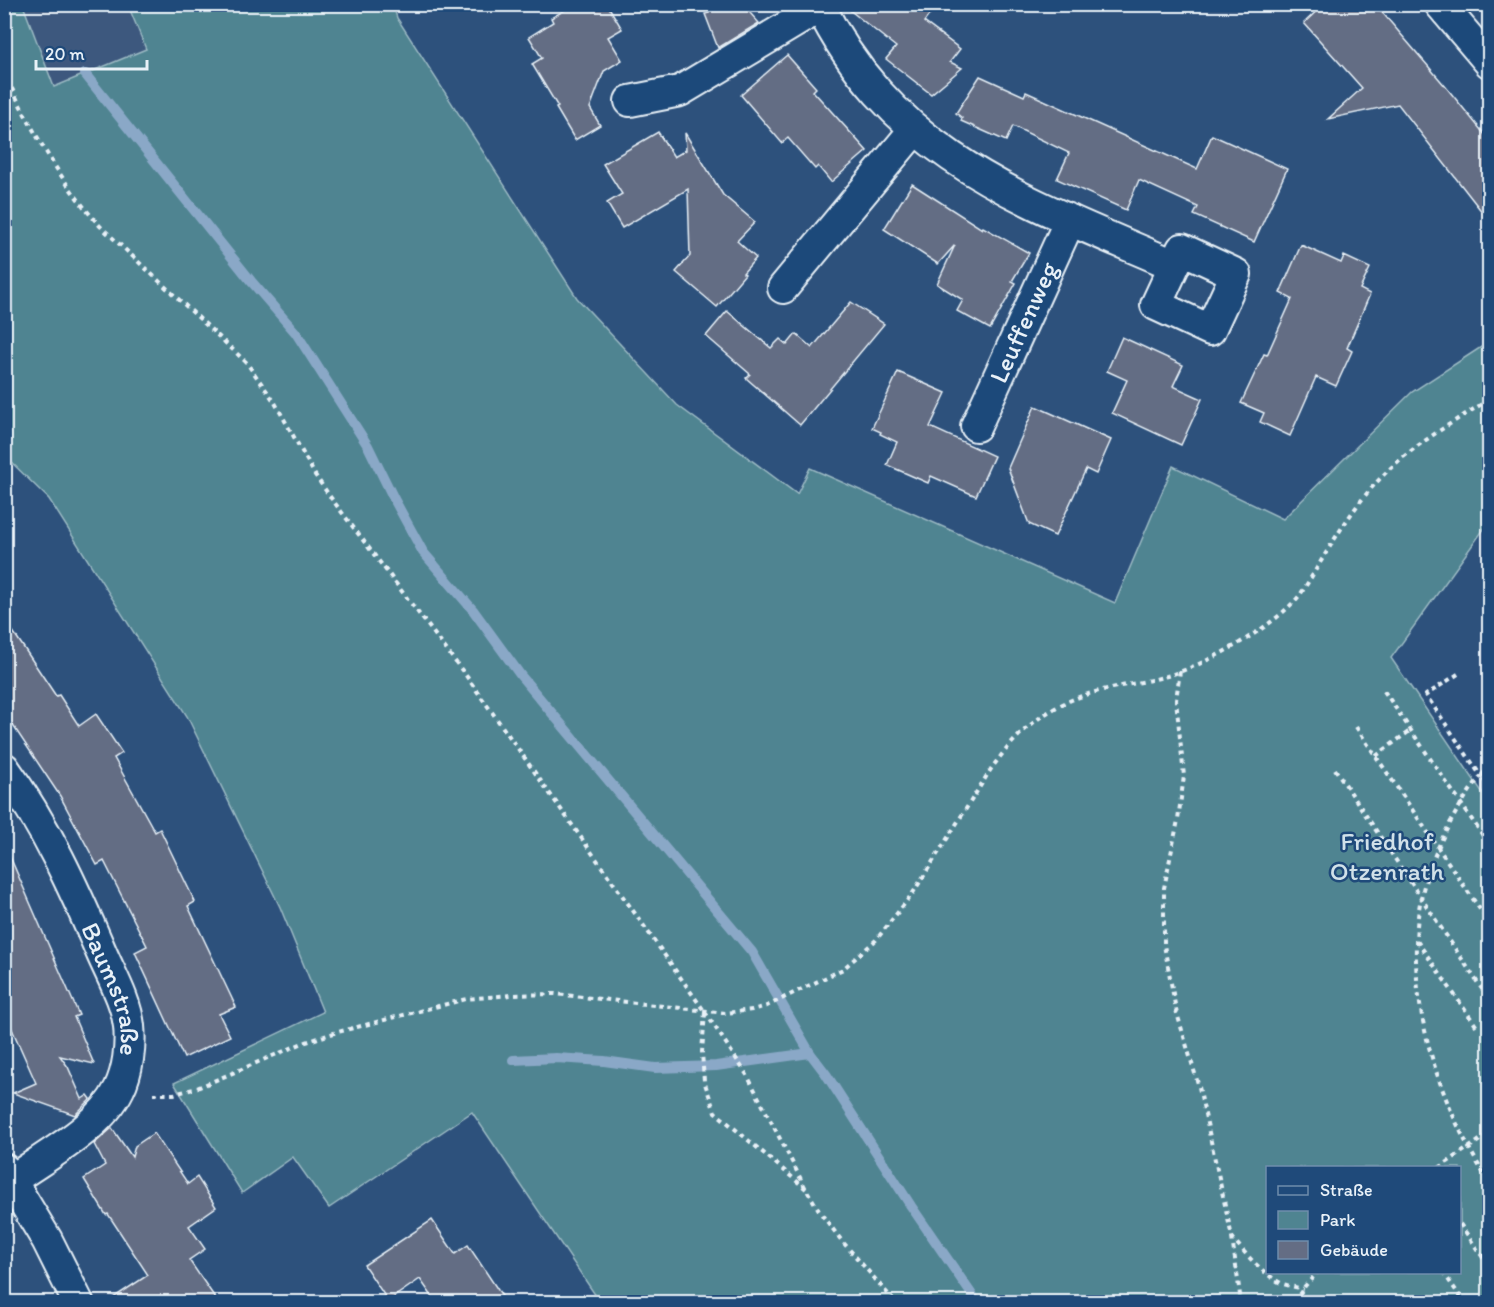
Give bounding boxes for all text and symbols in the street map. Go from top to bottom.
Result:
scale bar [36,33,147,71]
text: 20 m [45,43,85,65]
street label: Leuffenweg [982,256,1065,388]
park label: Friedhof Otzenrath [1330,825,1444,887]
street label: Baumstraße [74,917,146,1057]
legend [1266,1166,1461,1274]
text: Straße [1320,1179,1373,1201]
text: Park [1320,1209,1355,1231]
text: Gebäude [1320,1239,1388,1261]

